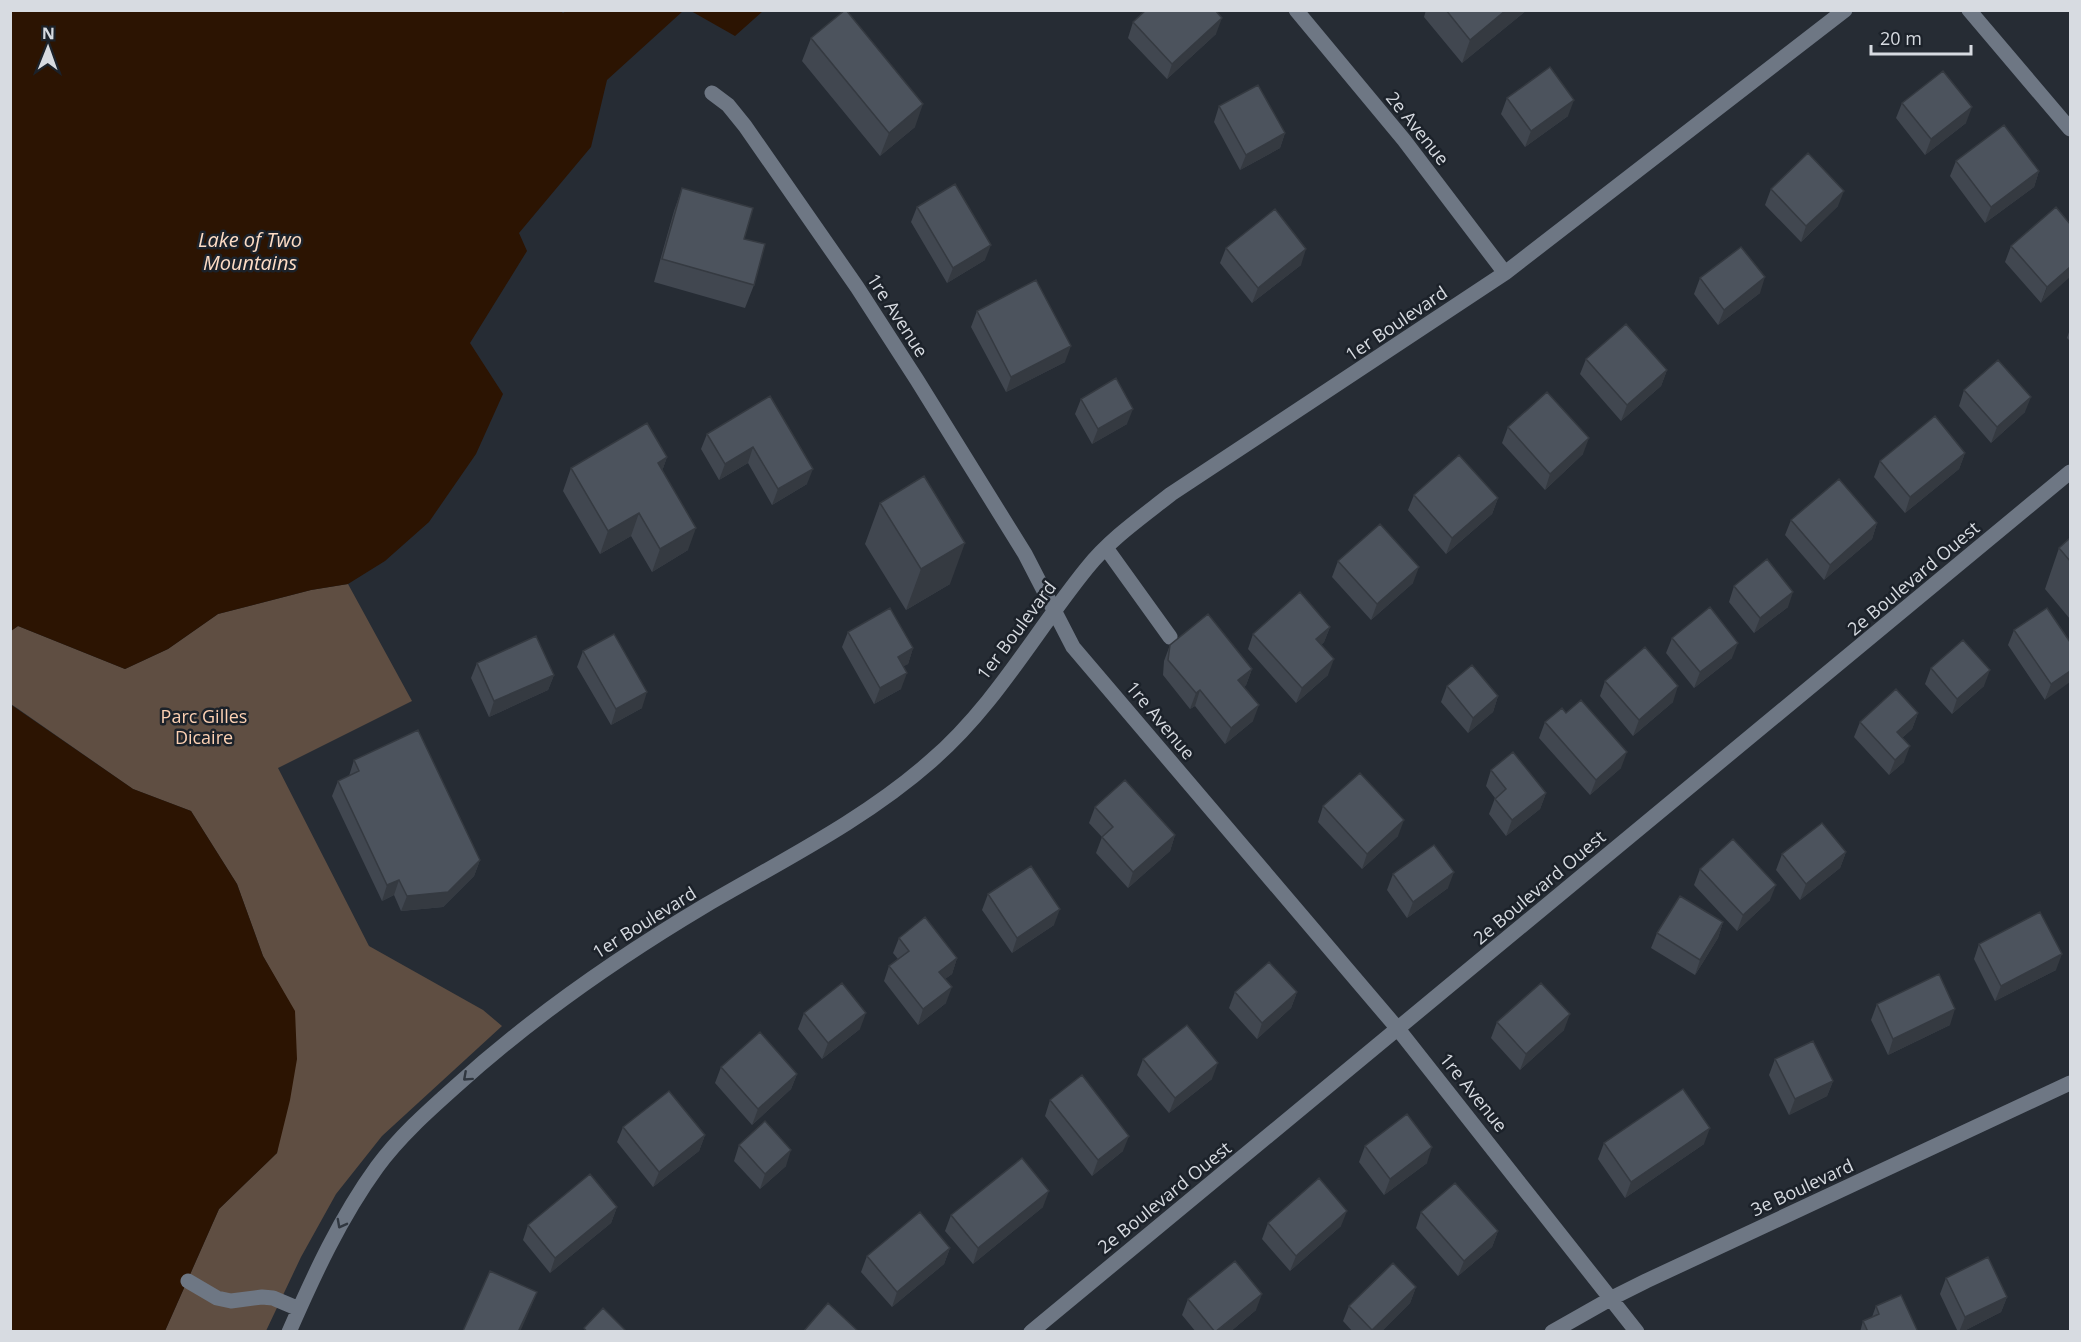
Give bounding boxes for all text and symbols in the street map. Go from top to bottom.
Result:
north arrow [18,18,78,78]
scale bar [1871,18,1972,56]
text: N [42,22,55,44]
text: 20 m [1880,26,1922,50]
street label: 2e Avenue [1381,86,1455,170]
water label: Lake of Two Mountains [198,226,302,276]
street label: 1re Avenue [862,269,934,361]
street label: 1er Boulevard [1340,280,1452,366]
street label: 2e Boulevard Ouest [1842,516,1984,640]
street label: 1er Boulevard [971,576,1061,684]
street label: 1re Avenue [1121,676,1201,764]
park label: Parc Gilles Dicaire [161,704,247,749]
street label: 2e Boulevard Ouest [1468,825,1610,949]
street label: 1er Boulevard [588,881,700,963]
street label: 1re Avenue [1435,1047,1513,1137]
one-way arrow [463,1070,473,1081]
street label: 2e Boulevard Ouest [1092,1136,1236,1258]
street label: 3e Boulevard [1747,1153,1857,1221]
one-way arrow [337,1218,348,1228]

